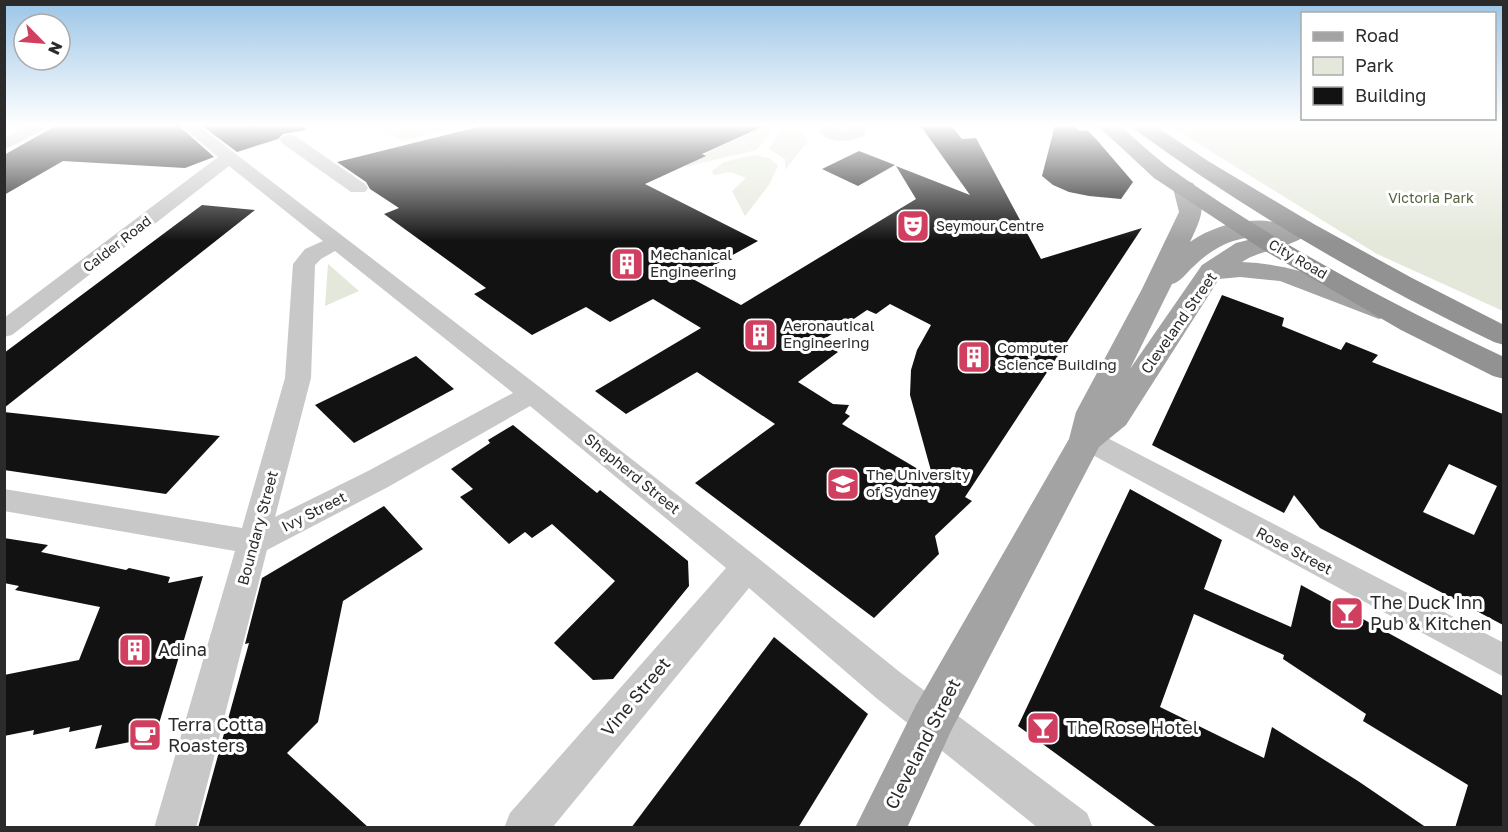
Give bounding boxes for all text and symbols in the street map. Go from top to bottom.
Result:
north arrow [12,12,72,72]
legend [1301,12,1496,120]
text: Road [1355,24,1399,46]
text: N [44,39,67,58]
text: Park [1355,54,1394,76]
text: Building [1355,84,1426,106]
park label: Victoria Park [1388,189,1474,206]
theatre icon: Seymour Centre [895,208,931,244]
street label: Calder Road [79,212,154,275]
place label: Seymour Centre [936,217,1044,234]
street label: City Road [1266,235,1331,282]
place label: Mechanical Engineering [650,245,737,280]
building icon: Mechanical Engineering [609,246,645,282]
street label: Cleveland Street [1136,268,1220,377]
place label: Aeronautical Engineering [783,316,875,351]
building icon: Aeronautical Engineering [742,317,778,353]
place label: Computer Science Building [997,338,1117,373]
building icon: Computer Science Building [956,339,992,375]
street label: Shepherd Street [581,429,684,517]
place label: The University of Sydney [866,465,971,500]
school or university icon: The University of Sydney [825,466,861,502]
street label: Boundary Street [233,468,281,587]
street label: Ivy Street [278,487,349,535]
street label: Rose Street [1253,522,1336,578]
place label: The Duck Inn Pub & Kitchen [1370,591,1492,634]
bar icon: The Duck Inn Pub & Kitchen [1329,595,1365,631]
building icon: Adina [117,632,153,668]
place label: Adina [158,638,207,660]
street label: Vine Street [596,652,675,740]
street label: Cleveland Street [880,674,965,813]
bar icon: The Rose Hotel [1025,710,1061,746]
place label: Terra Cotta Roasters [168,713,264,756]
place label: The Rose Hotel [1066,716,1199,738]
cafe icon: Terra Cotta Roasters [127,717,163,753]

